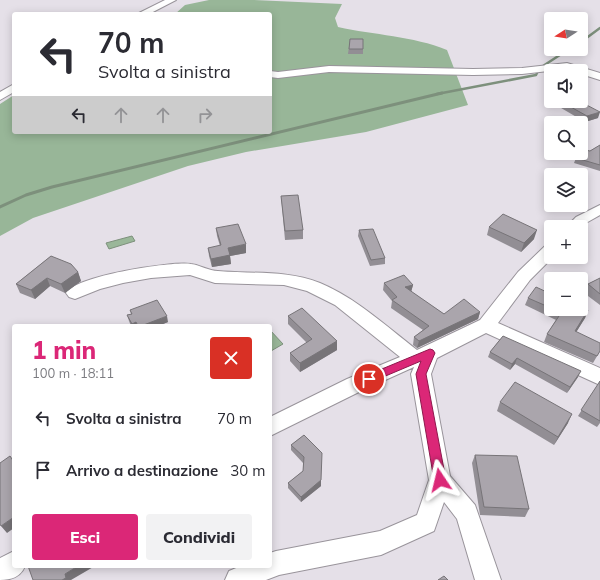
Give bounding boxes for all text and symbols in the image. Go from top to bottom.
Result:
north arrow [544,12,588,56]
map controls [544,12,588,316]
text: 70 m [98,25,164,60]
icon: left [32,28,84,80]
text: Svolta a sinistra [98,60,231,83]
button: sound [544,64,588,108]
icon: left [68,104,90,126]
icon: ahead [110,104,132,126]
icon: ahead [152,104,174,126]
icon: right [194,104,216,126]
button: search [544,116,588,160]
button: layers [544,168,588,212]
button: + [544,220,588,264]
button: − [544,272,588,316]
text: 1 min [32,335,96,365]
button: close [210,337,252,379]
pin [352,362,386,396]
text: 100 m · 18:11 [32,365,114,381]
icon: arrive [358,368,380,390]
icon: left [32,407,54,429]
text: Svolta a sinistra [66,409,182,428]
text: 70 m [217,409,252,428]
icon: arrive [32,459,54,481]
position arrow [419,459,461,501]
text: Arrivo a destinazione [66,461,218,480]
text: 30 m [230,461,265,480]
button: Esci [32,514,138,560]
button: Condividi [146,514,252,560]

